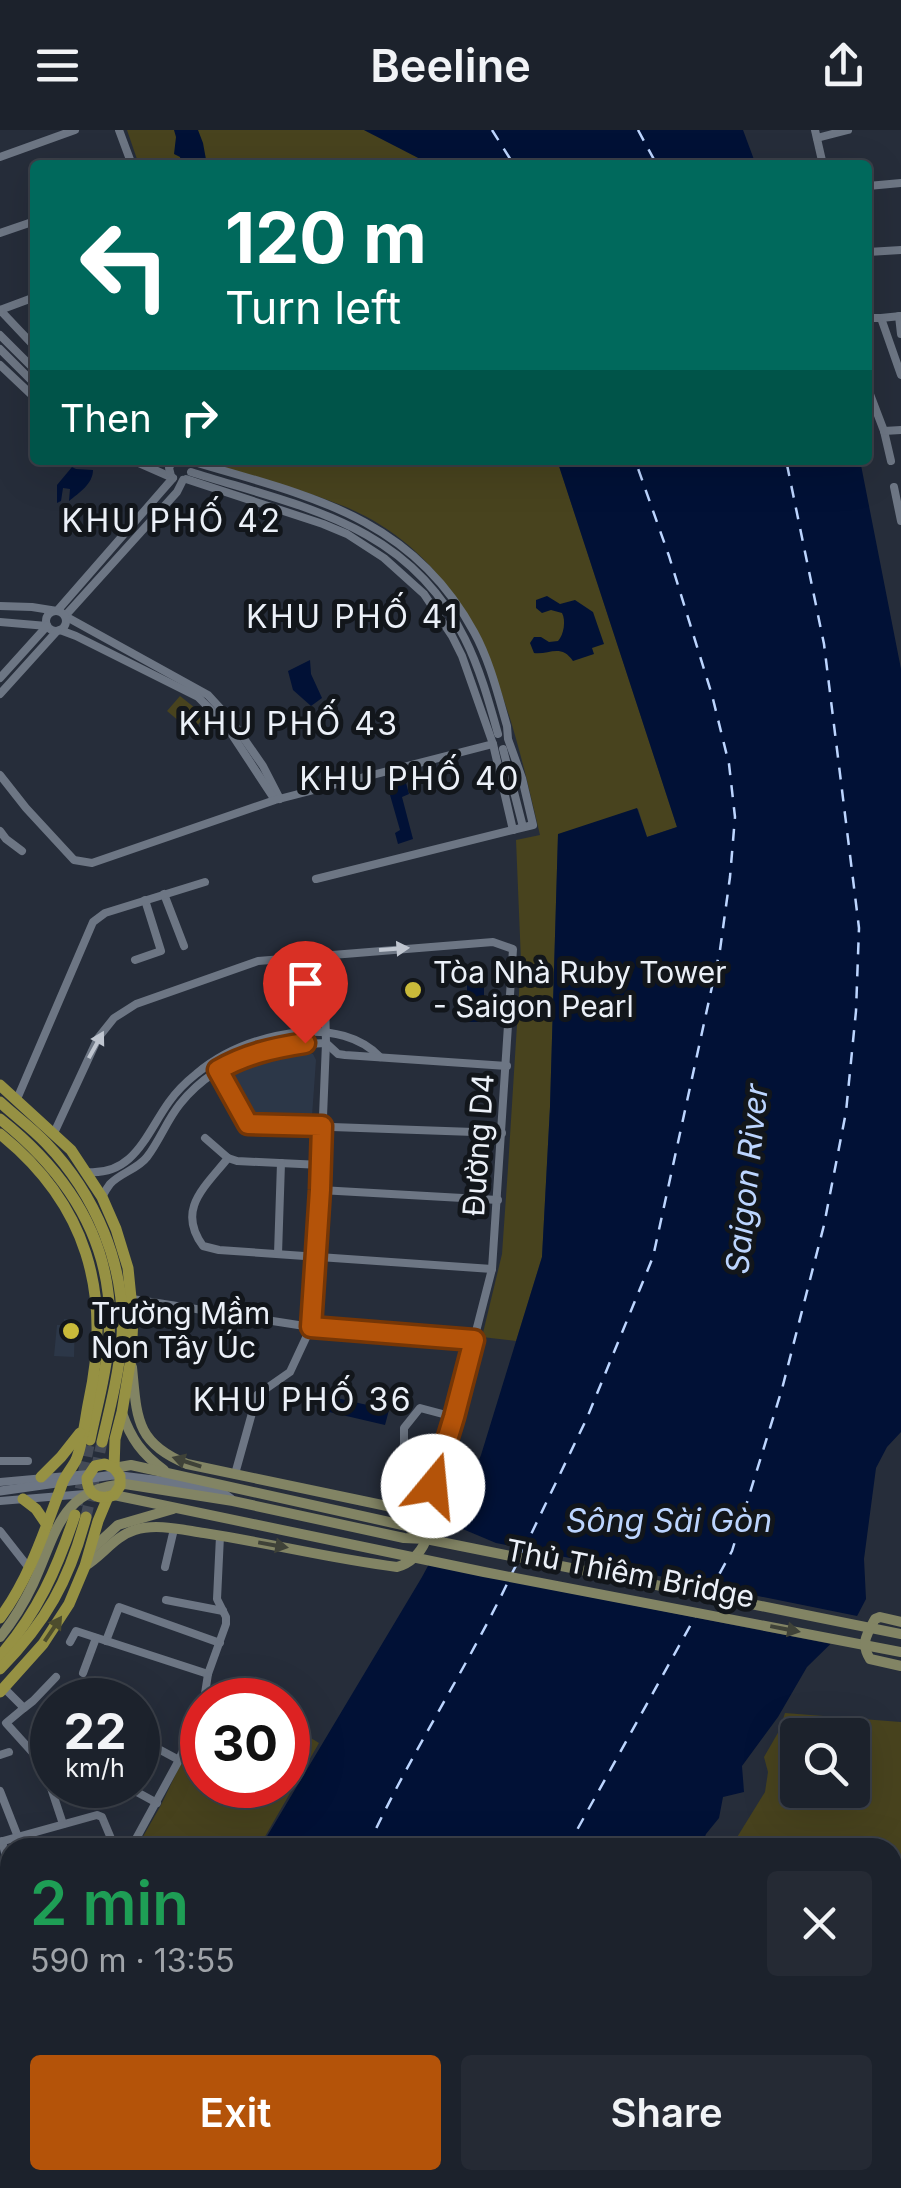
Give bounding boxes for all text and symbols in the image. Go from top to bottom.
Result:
icon: menu [30,38,85,93]
text: Beeline [370,38,531,93]
icon: share [816,38,871,93]
text: 120 m [225,195,427,280]
icon: left [60,200,190,330]
text: Turn left [225,280,401,335]
icon: right [172,390,227,445]
text: Then [60,395,152,441]
district label: KHU PHỐ 42 [62,496,282,540]
district label: KHU PHỐ 41 [246,592,460,636]
district label: KHU PHỐ 43 [178,699,400,743]
district label: KHU PHỐ 40 [299,754,521,798]
pin [263,941,348,1044]
one-way arrow [379,941,411,957]
place label: Tòa Nhà Ruby Tower - Saigon Pearl [433,954,727,1024]
icon: arrive [278,956,333,1011]
marker: Tòa Nhà Ruby Tower - Saigon Pearl [402,979,424,1001]
one-way arrow [87,1031,105,1059]
street label: Đường D4 [455,1072,501,1217]
water label: Saigon River [717,1081,776,1276]
place label: Trường Mầm Non Tây Úc [91,1295,270,1365]
marker: Trường Mầm Non Tây Úc [60,1320,82,1342]
district label: KHU PHỐ 36 [193,1375,413,1419]
position arrow [381,1434,485,1538]
one-way arrow [172,1454,202,1469]
water label: Sông Sài Gòn [566,1501,772,1540]
street label: Thủ Thiêm Bridge [503,1531,758,1615]
one-way arrow [258,1538,290,1553]
one-way arrow [43,1615,61,1643]
one-way arrow [769,1622,800,1638]
speed limit sign: 30 [180,1678,310,1808]
text: 22 [64,1701,127,1761]
map controls [780,1718,870,1808]
button: search [780,1718,870,1808]
text: km/h [65,1753,125,1783]
text: 2 min [30,1867,189,1939]
button: close [767,1871,872,1976]
text: 590 m · 13:55 [30,1941,235,1980]
button: Exit [30,2055,441,2170]
button: Share [461,2055,872,2170]

